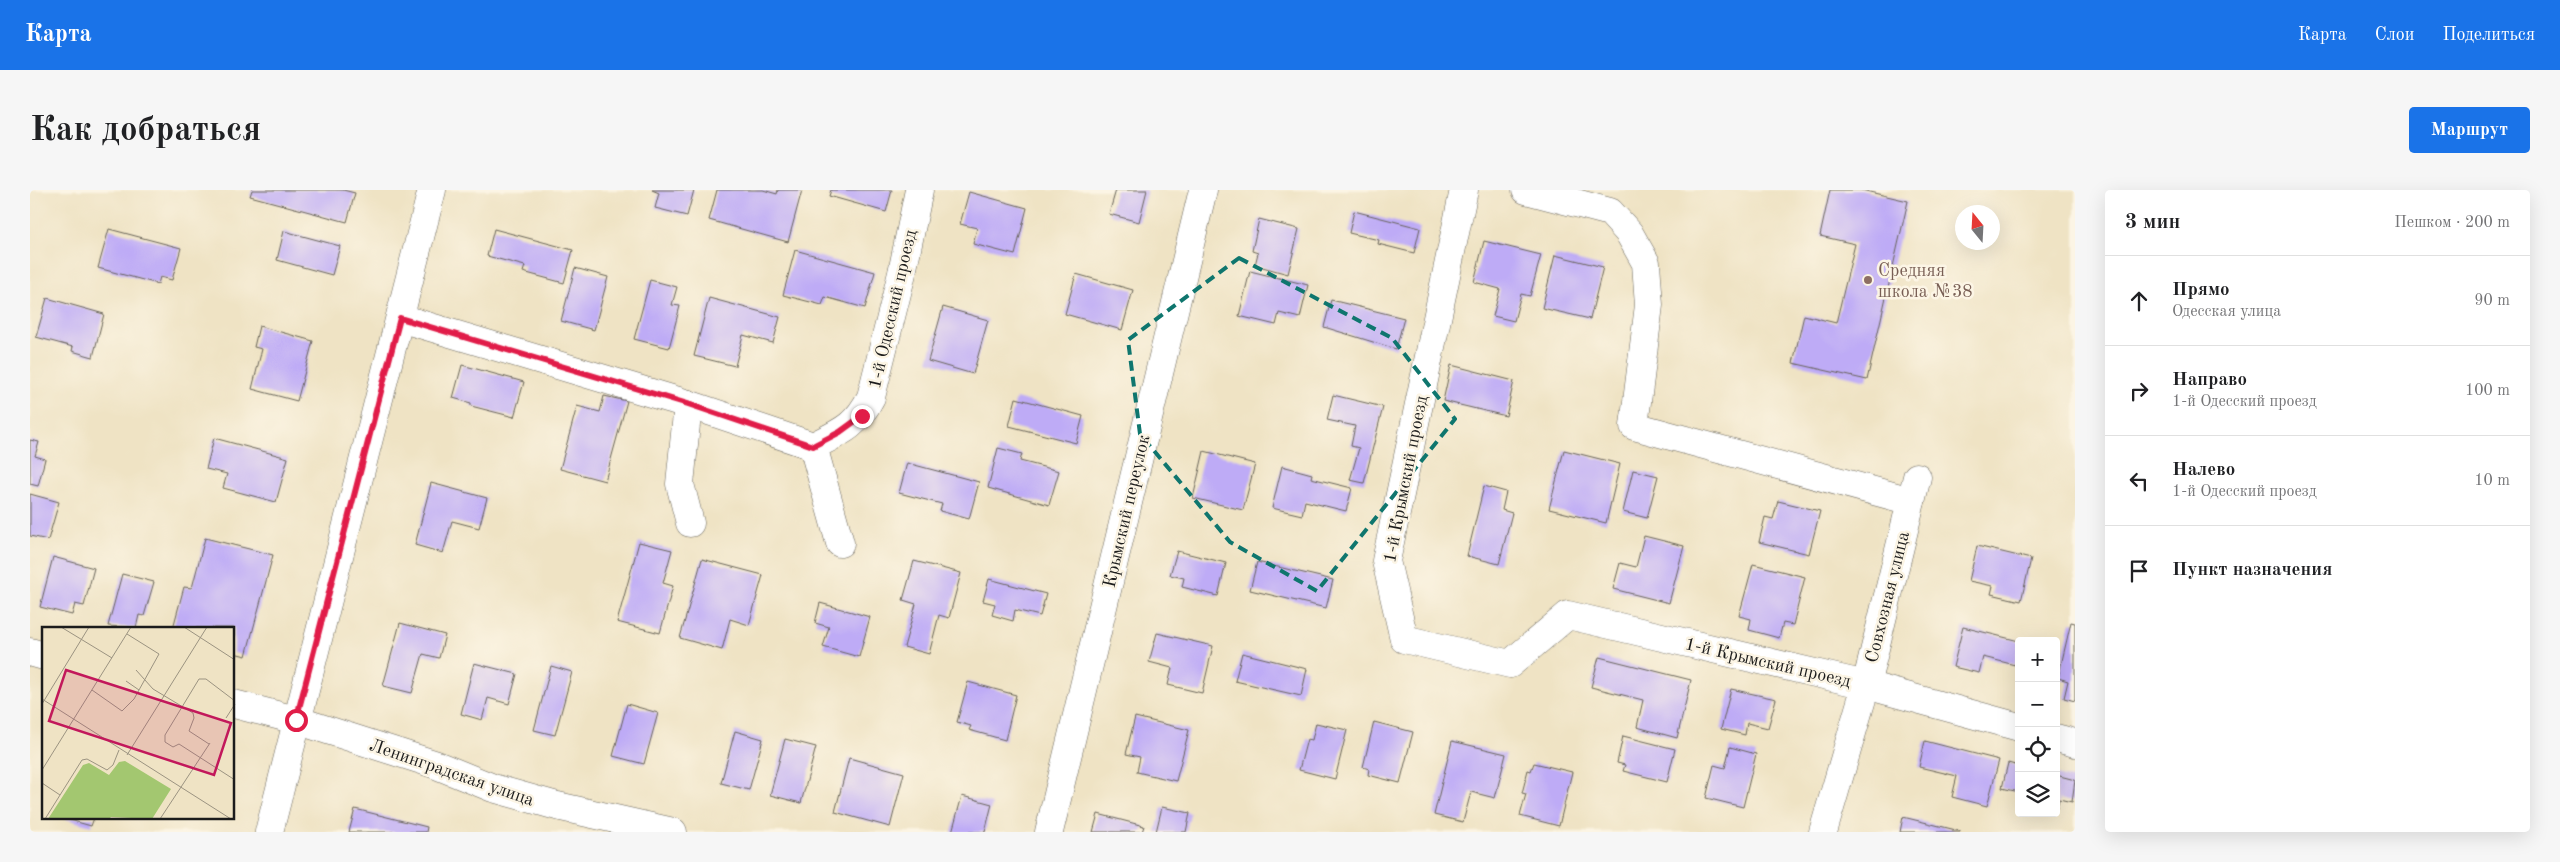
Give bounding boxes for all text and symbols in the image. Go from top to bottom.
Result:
text: Карта [25,23,92,47]
text: Карта [2298,26,2347,44]
text: Слои [2375,26,2414,44]
text: Поделиться [2442,26,2535,44]
button: Маршрут [2409,107,2530,153]
text: Как добраться [30,113,261,148]
north arrow [1955,205,2000,250]
text: 3 мин [2125,212,2180,233]
text: Пешком · 200 m [2394,215,2510,231]
street label: 1-й Одесский проезд [866,228,920,391]
place label: Средняя школа №38 [1878,262,1973,301]
marker: Средняя школа №38 [1862,274,1874,286]
text: Прямо [2172,281,2230,300]
icon: ahead [2125,287,2153,315]
text: 90 m [2474,293,2510,309]
text: Одесская улица [2172,304,2281,320]
text: Направо [2172,371,2247,390]
icon: right [2125,377,2153,405]
text: 100 m [2465,383,2510,399]
street label: 1-й Крымский проезд [1381,394,1431,564]
text: 1-й Одесский проезд [2172,394,2317,410]
route end [851,405,874,428]
street label: Крымский переулок [1101,433,1153,589]
text: Налево [2172,461,2235,480]
icon: left [2125,467,2153,495]
text: 10 m [2474,473,2510,489]
text: 1-й Одесский проезд [2172,484,2317,500]
street label: Совхозная улица [1863,530,1913,665]
icon: arrive [2125,557,2153,585]
text: Пункт назначения [2172,561,2332,580]
inset map [42,627,235,820]
street label: 1-й Крымский проезд [1683,635,1853,691]
map controls [2015,637,2060,817]
button: + [2015,637,2060,682]
button: − [2015,682,2060,727]
route start [285,709,308,732]
button: locate [2015,727,2060,772]
street label: Ленинградская улица [367,736,536,810]
button: layers [2015,772,2060,817]

